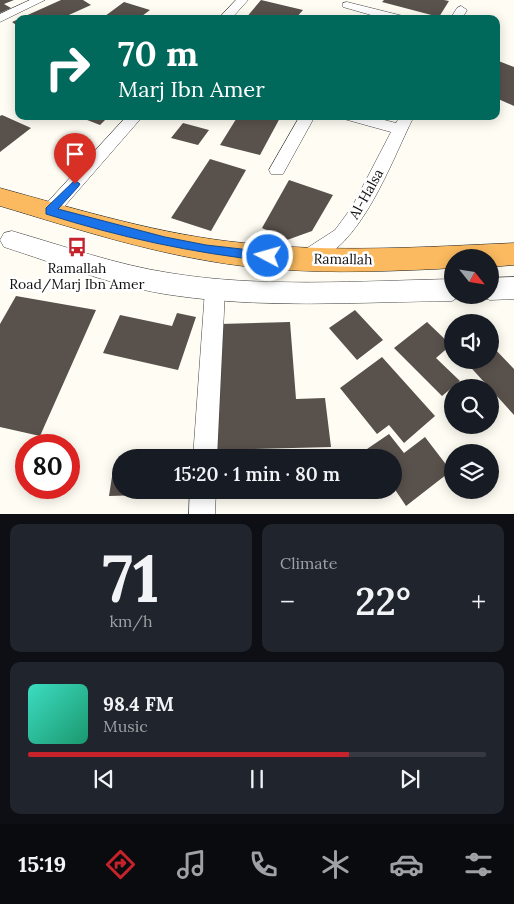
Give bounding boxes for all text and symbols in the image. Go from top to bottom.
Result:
text: 70 m [118,31,198,76]
icon: right [35,35,100,100]
text: Marj Ibn Amer [118,75,265,103]
pin [54,133,96,184]
icon: arrive [61,140,89,168]
street label: Al-Halsa [344,166,387,223]
position arrow [241,229,293,281]
bus stop icon: Ramallah Road/Marj Ibn Amer [66,236,88,258]
street label: Ramallah [313,249,373,269]
north arrow [444,249,499,304]
map controls [444,249,499,499]
place label: Ramallah Road/Marj Ibn Amer [9,259,145,293]
button: sound [444,314,499,369]
button: search [444,379,499,434]
speed limit sign: 80 [15,434,80,499]
button: layers [444,444,499,499]
text: 15:20 · 1 min · 80 m [174,462,340,486]
text: 71 [103,537,159,620]
text: Climate [280,553,337,573]
text: 22° [355,577,411,625]
text: − [280,584,295,620]
text: + [471,584,486,620]
text: km/h [109,611,153,631]
text: 98.4 FM [103,692,174,716]
text: Music [103,716,148,736]
icon: previous [90,765,118,793]
icon: pause [243,765,271,793]
icon: next [396,765,424,793]
icon: directions [103,847,138,882]
icon: music [174,847,209,882]
icon: phone [246,847,281,882]
icon: climate [318,847,353,882]
icon: car [389,847,424,882]
icon: filters [461,847,496,882]
text: 15:19 [18,850,66,878]

